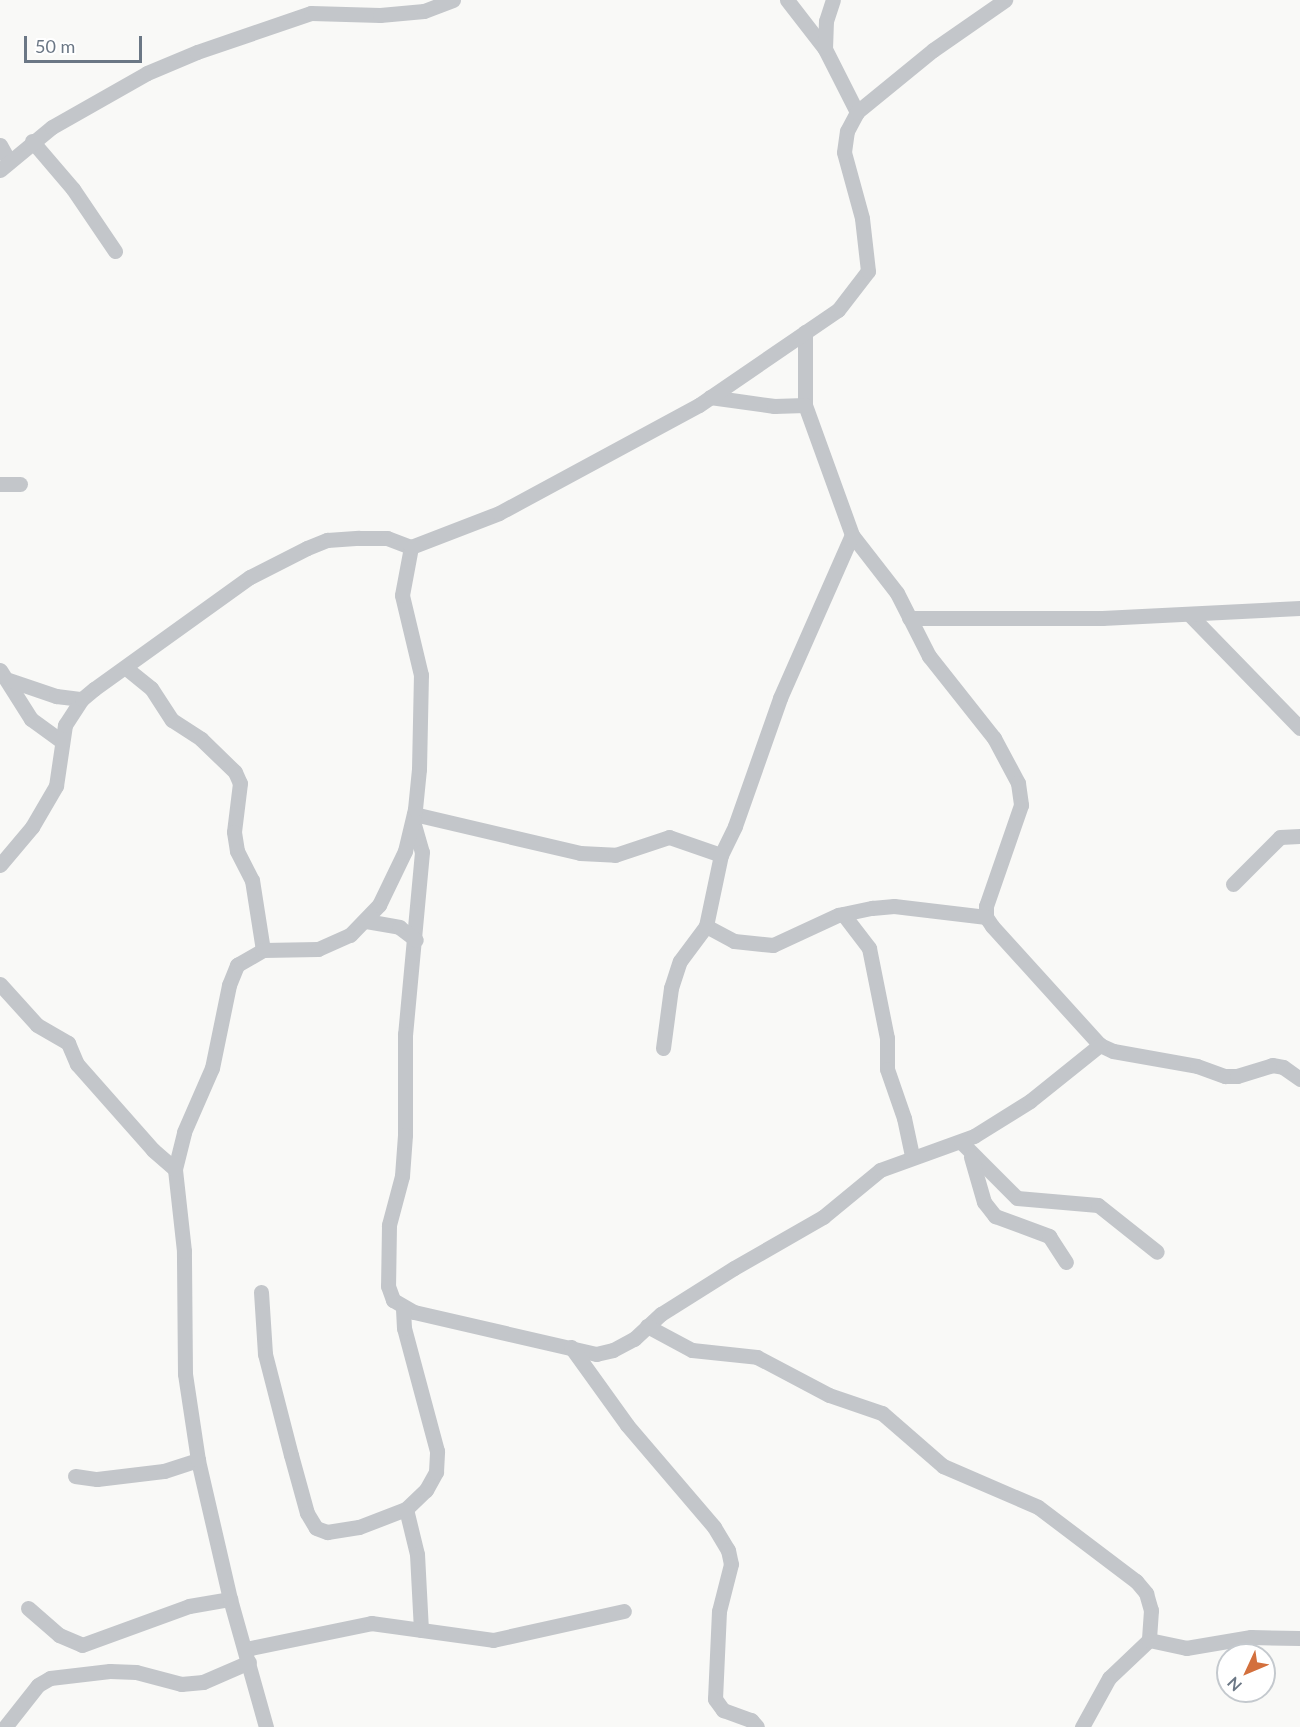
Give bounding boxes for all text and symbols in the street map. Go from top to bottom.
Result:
scale bar [27,24,146,62]
text: 50 m [35,35,75,57]
north arrow [1216,1643,1276,1703]
text: N [1223,1673,1245,1696]

